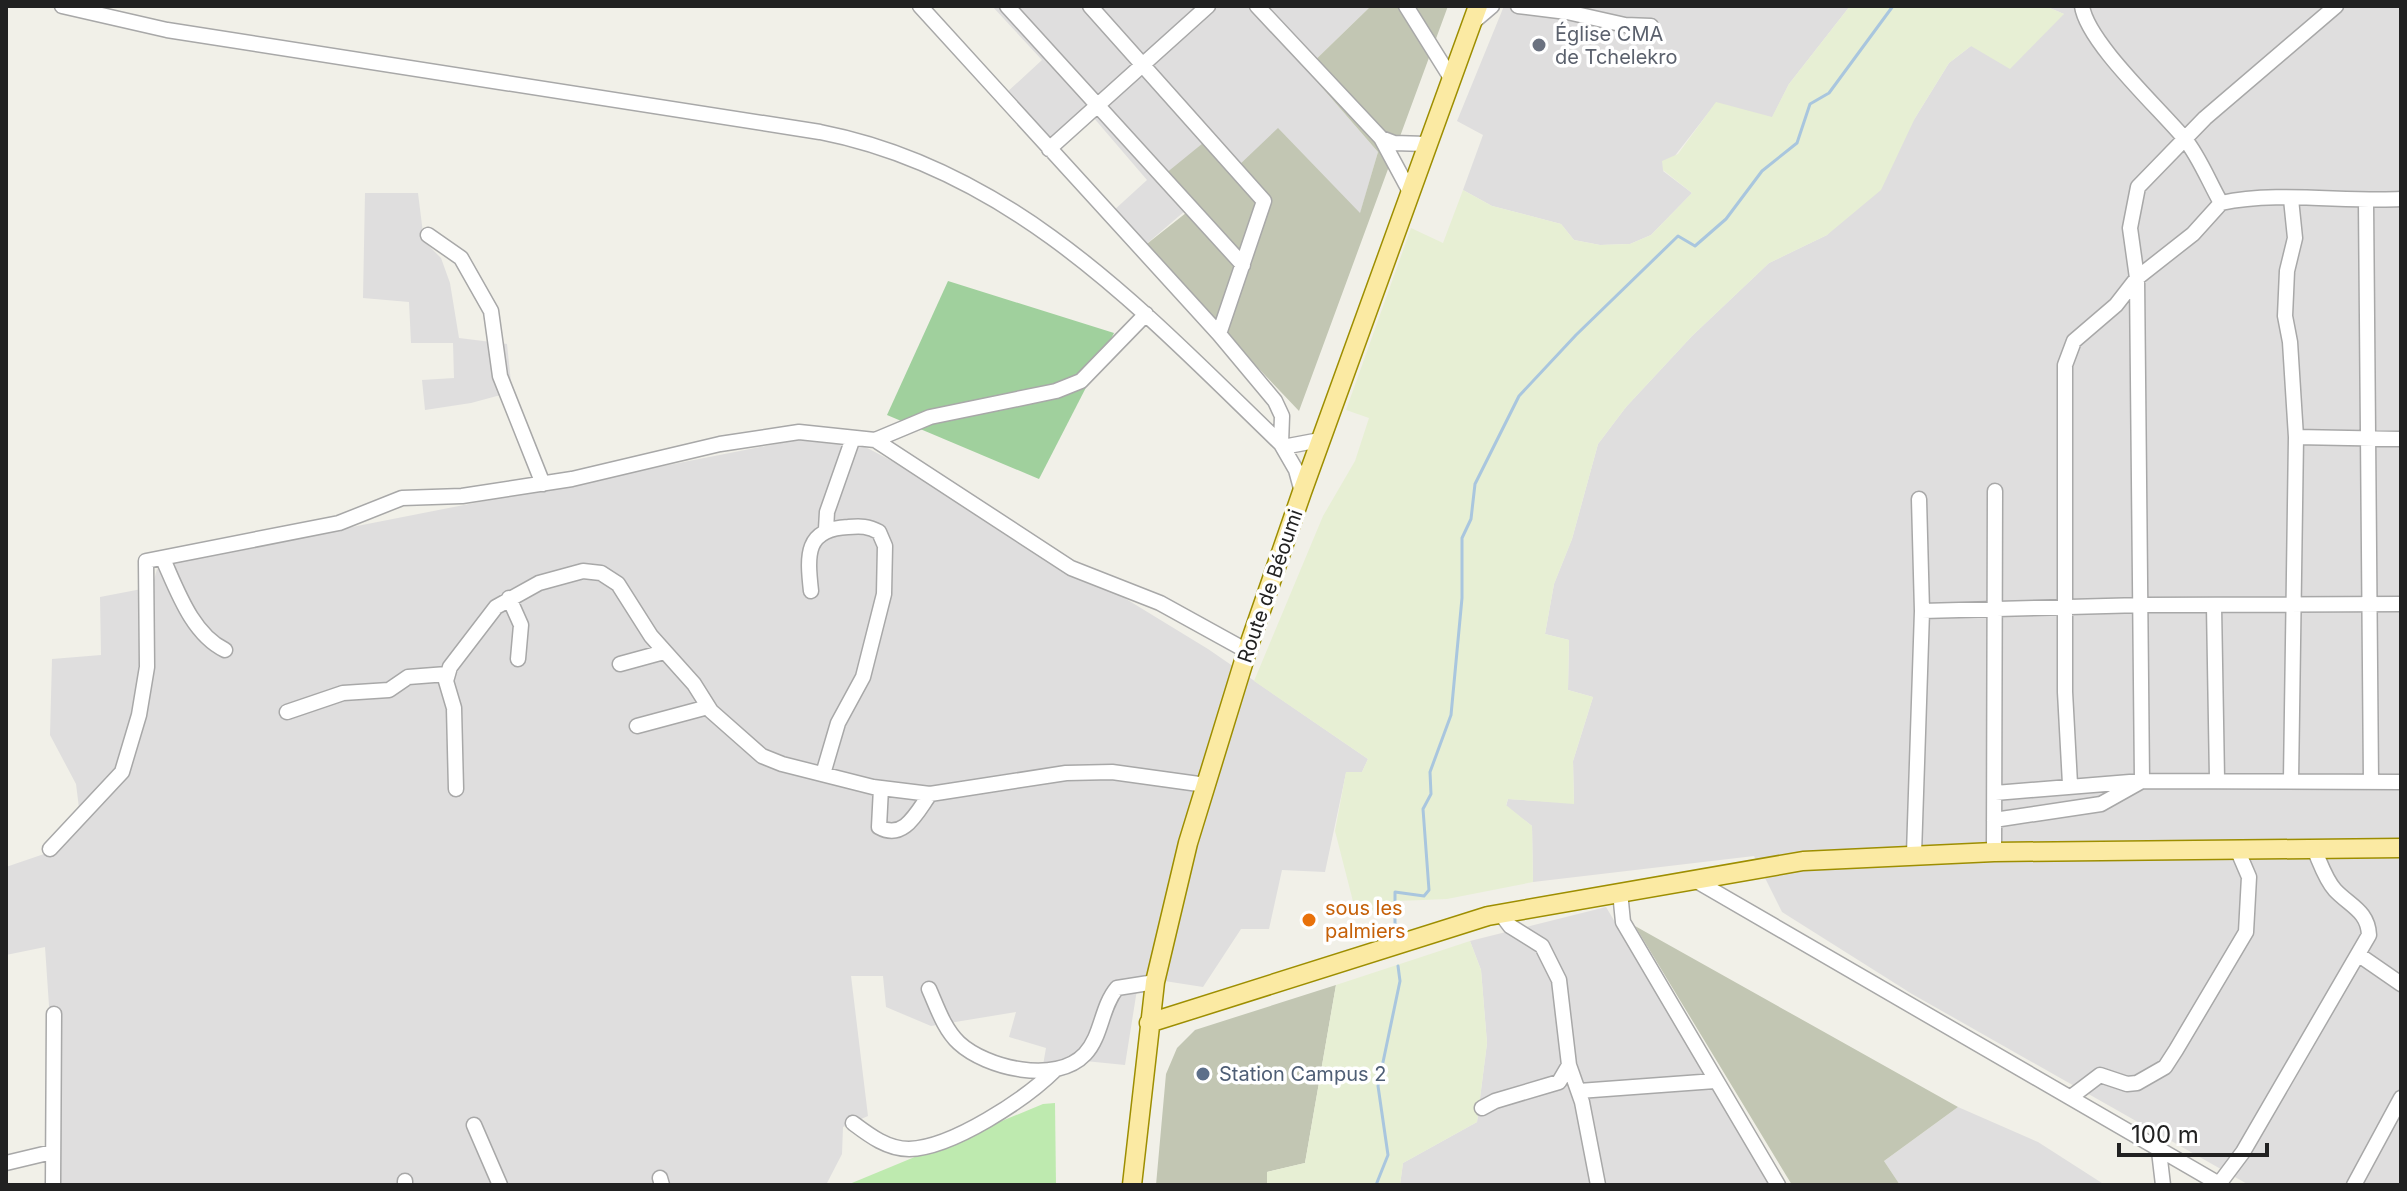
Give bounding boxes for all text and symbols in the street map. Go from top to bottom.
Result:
place label: Église CMA de Tchelekro [1555,21,1677,69]
marker: Église CMA de Tchelekro [1530,36,1548,54]
street label: Route de Béoumi [1233,506,1307,666]
place label: sous les palmiers [1325,896,1406,943]
marker: sous les palmiers [1300,911,1318,929]
place label: Station Campus 2 [1219,1062,1386,1086]
marker: Station Campus 2 [1194,1065,1212,1083]
scale bar [2119,1107,2267,1157]
text: 100 m [2131,1120,2199,1149]

